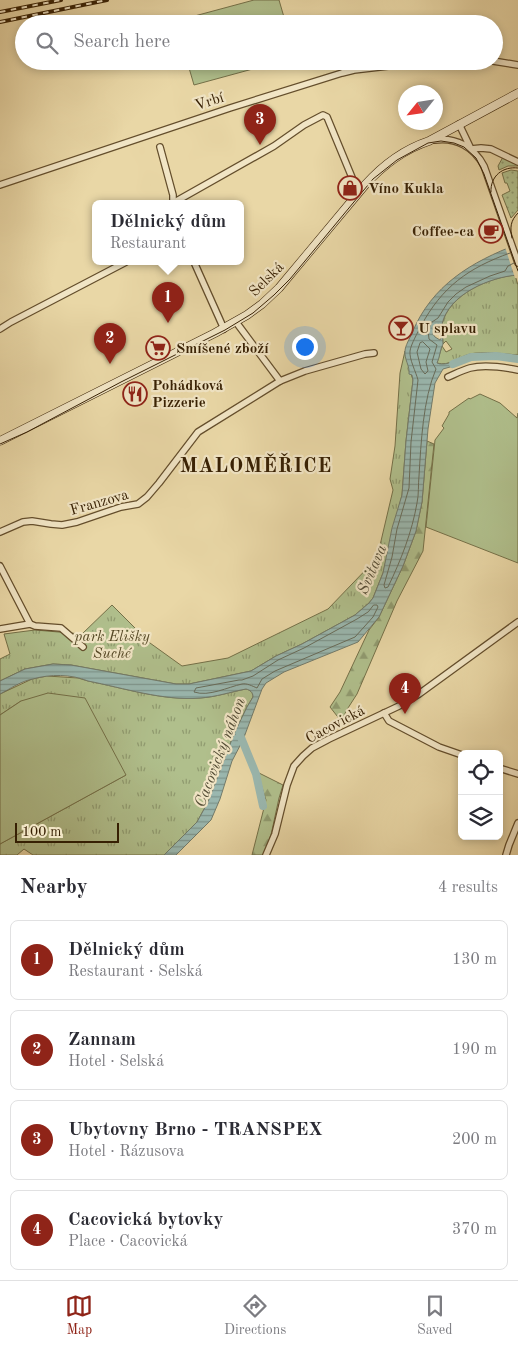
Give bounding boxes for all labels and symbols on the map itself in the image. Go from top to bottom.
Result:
north arrow [398,85,443,130]
street label: Vrbí [193,90,227,114]
pin: 3 [244,104,276,145]
shop icon: Víno Kukla [337,175,363,201]
place label: Víno Kukla [368,182,444,197]
cafe icon: Coffee-ca [478,218,504,244]
place label: Coffee-ca [412,225,474,240]
street label: Selská [247,260,288,300]
pin: 1 [152,282,184,323]
bar icon: U splavu [388,315,414,341]
place label: U splavu [418,322,476,337]
pin: 2 [94,323,126,364]
your location [292,334,318,360]
supermarket icon: Smíšené zboží [145,335,171,361]
place label: Smíšené zboží [176,342,269,357]
place label: Pohádková Pizzerie [152,379,224,411]
restaurant icon: Pohádková Pizzerie [122,381,148,407]
district label: MALOMĚŘICE [180,452,332,477]
street label: Franzova [68,488,131,519]
water label: Svitava [355,542,391,597]
park label: park Elišky Suché [72,630,150,662]
pin: 4 [389,673,421,714]
water label: Cacovický náhon [193,696,249,810]
street label: Cacovická [304,703,368,747]
scale bar [15,820,119,843]

